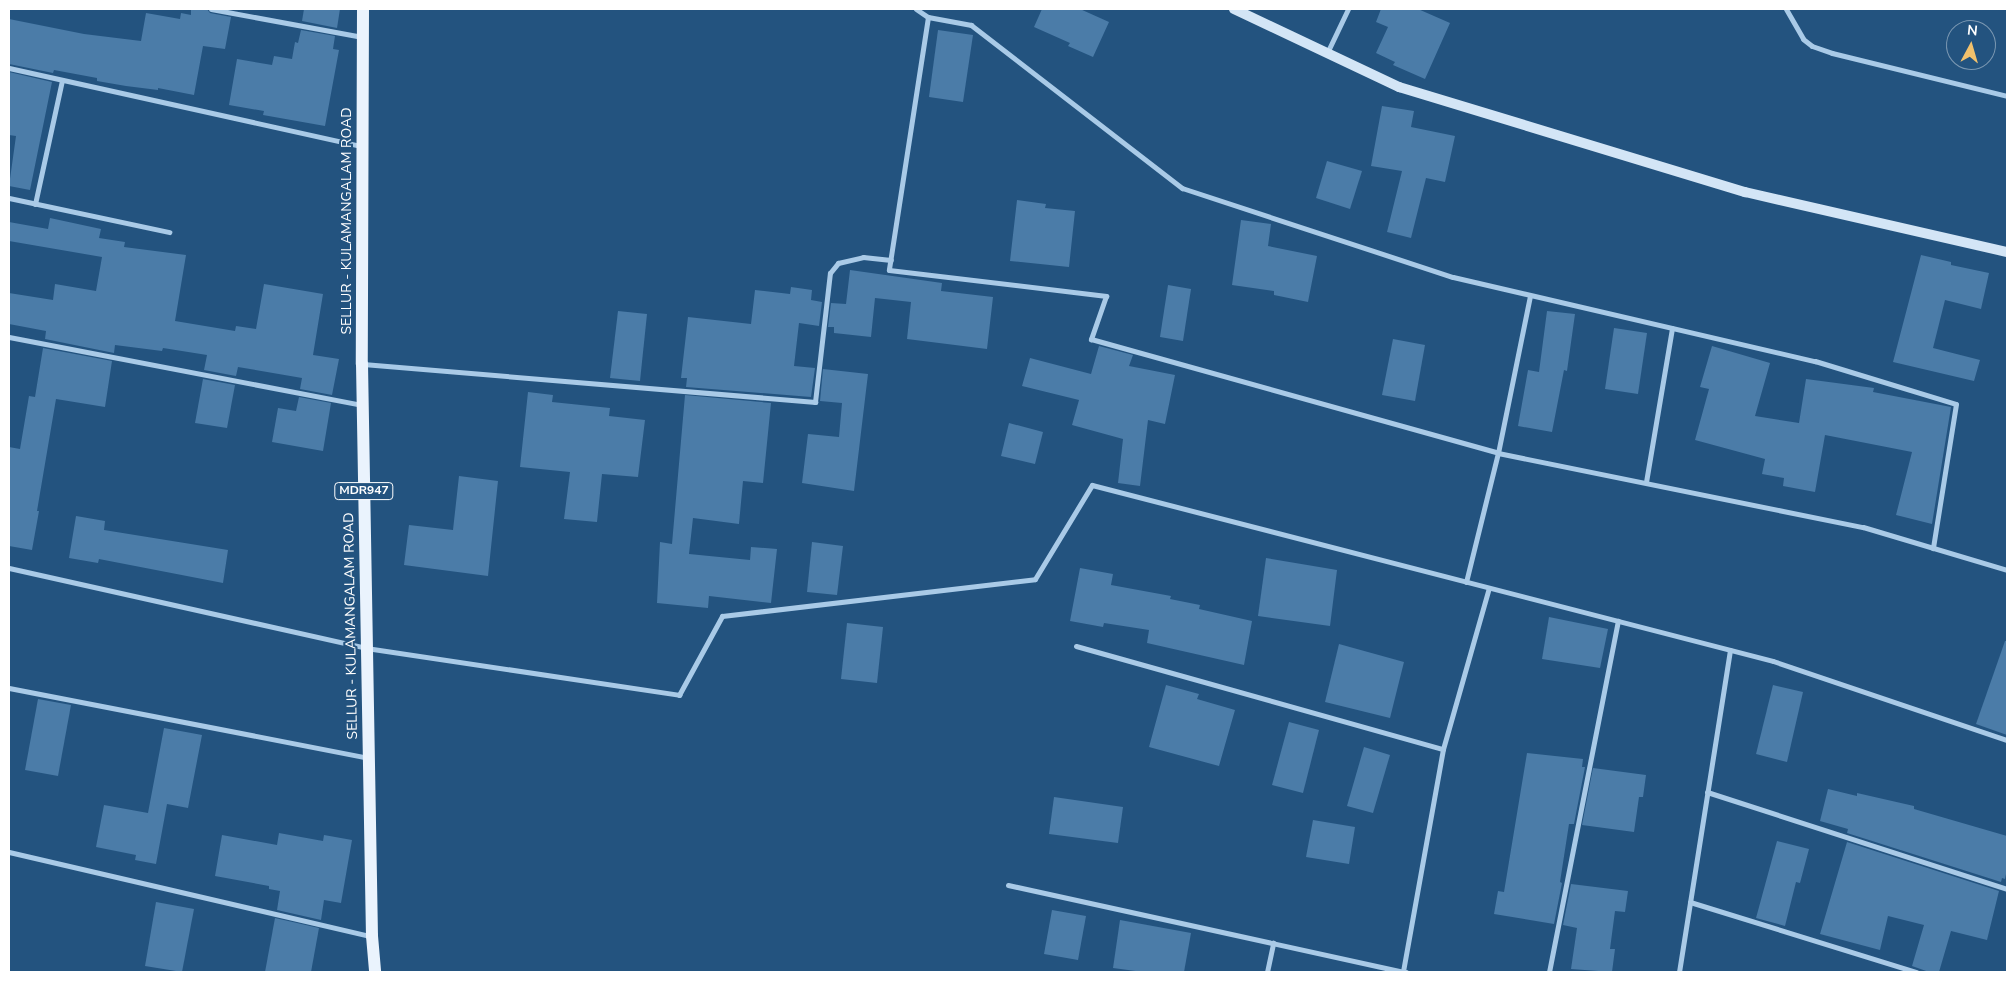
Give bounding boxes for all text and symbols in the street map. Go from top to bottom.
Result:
north arrow [1946,20,1996,70]
text: N [1966,21,1979,41]
street label: SELLUR - KULAMANGALAM ROAD [339,107,355,335]
road number: MDR947 [334,482,394,501]
street label: SELLUR - KULAMANGALAM ROAD [341,512,361,740]

